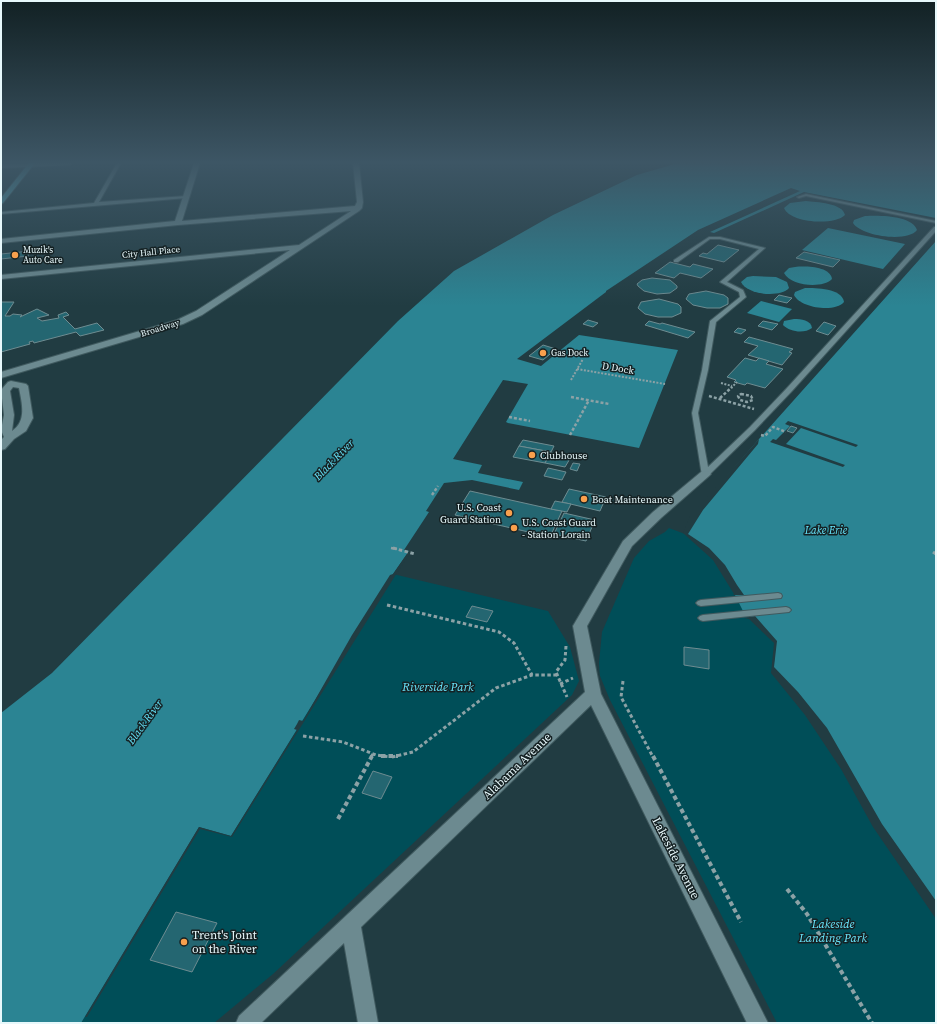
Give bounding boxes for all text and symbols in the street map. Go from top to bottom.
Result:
street label: City Hall Place [121,243,181,261]
place label: Muzik's Auto Care [23,244,63,266]
marker: Muzik's Auto Care [10,250,20,260]
street label: Broadway [139,316,181,340]
place label: Gas Dock [551,347,588,359]
marker: Gas Dock [538,348,548,358]
street label: D Dock [601,359,635,377]
water label: Black River [310,436,358,485]
place label: Clubhouse [540,449,587,462]
marker: Clubhouse [527,450,537,460]
place label: Boat Maintenance [592,493,673,506]
marker: Boat Maintenance [579,494,589,504]
place label: U.S. Coast Guard Station [440,501,502,526]
marker: U.S. Coast Guard Station [504,508,514,518]
place label: U.S. Coast Guard - Station Lorain [522,516,596,541]
marker: U.S. Coast Guard - Station Lorain [509,523,519,533]
water label: Lake Erie [804,523,848,538]
park label: Riverside Park [401,679,474,695]
water label: Black River [123,696,167,748]
street label: Alabama Avenue [479,729,555,803]
street label: Lakeside Avenue [649,814,703,902]
park label: Lakeside Landing Park [798,916,867,946]
place label: Trent's Joint on the River [192,927,257,957]
marker: Trent's Joint on the River [179,937,189,947]

